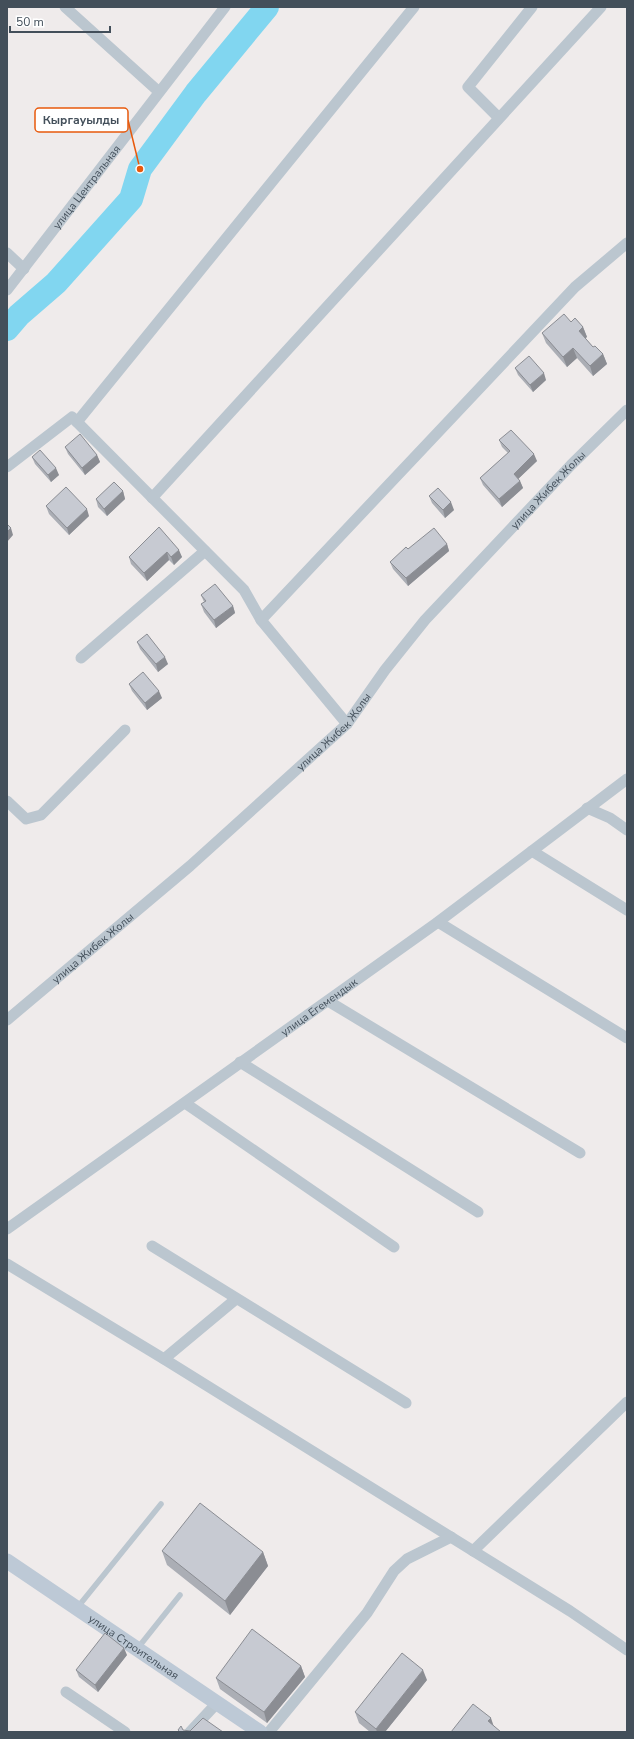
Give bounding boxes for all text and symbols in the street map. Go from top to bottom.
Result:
scale bar [10,8,110,34]
text: 50 m [16,14,44,30]
callout: Кыргауылды [35,108,128,132]
text: Кыргауылды [43,112,119,128]
street label: улица Центральная [49,142,124,232]
street label: улица Жибек Жолы [507,447,589,532]
street label: улица Жибек Жолы [293,690,374,774]
street label: улица Жибек Жолы [49,909,137,987]
street label: улица Егемендык [278,974,360,1039]
street label: улица Строительная [85,1611,182,1683]

